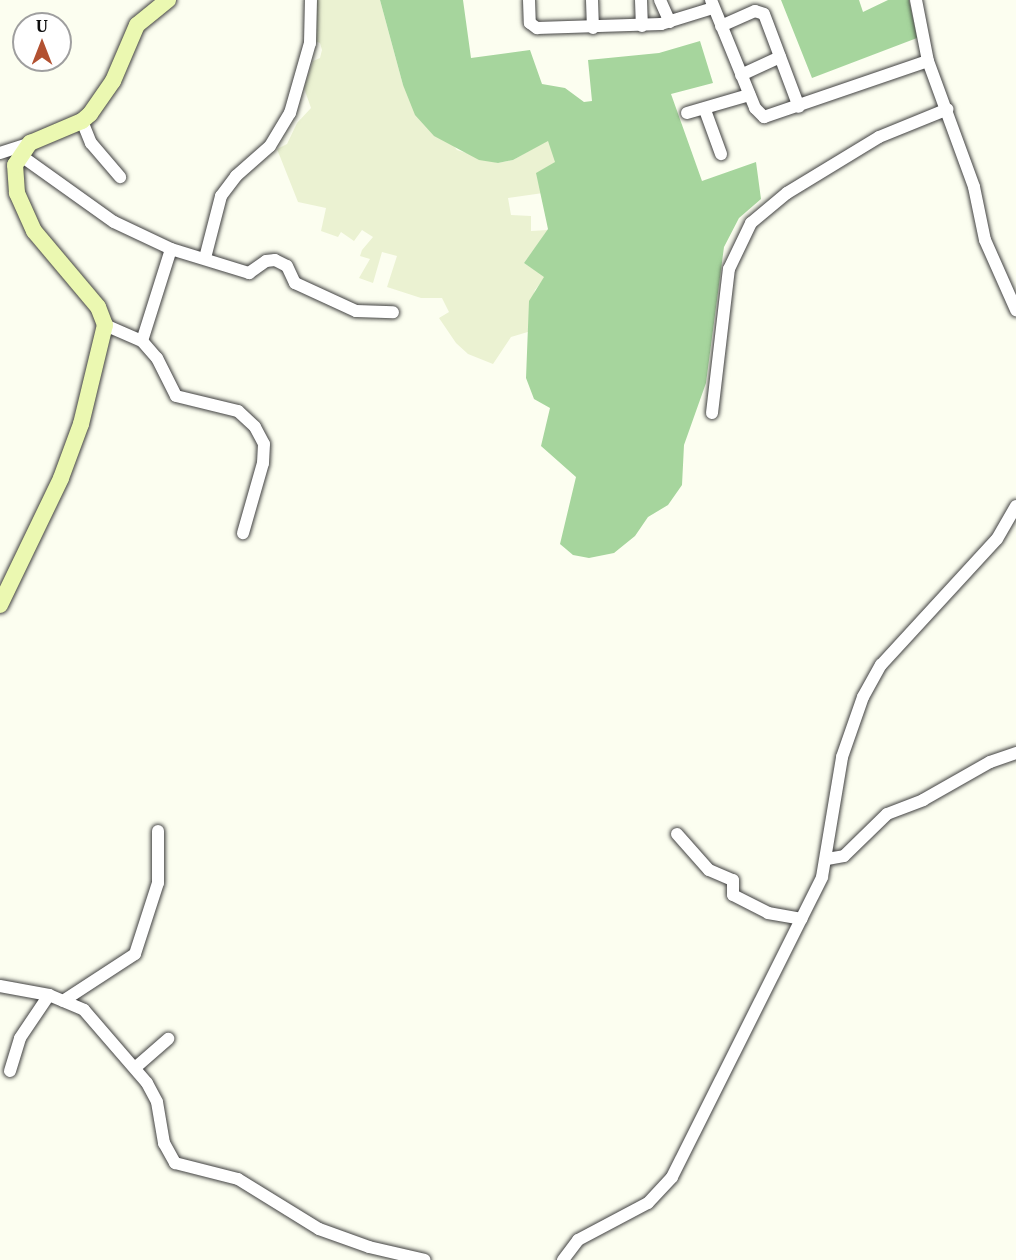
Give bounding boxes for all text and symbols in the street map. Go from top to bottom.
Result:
north arrow [12,12,72,72]
text: U [36,16,48,36]

